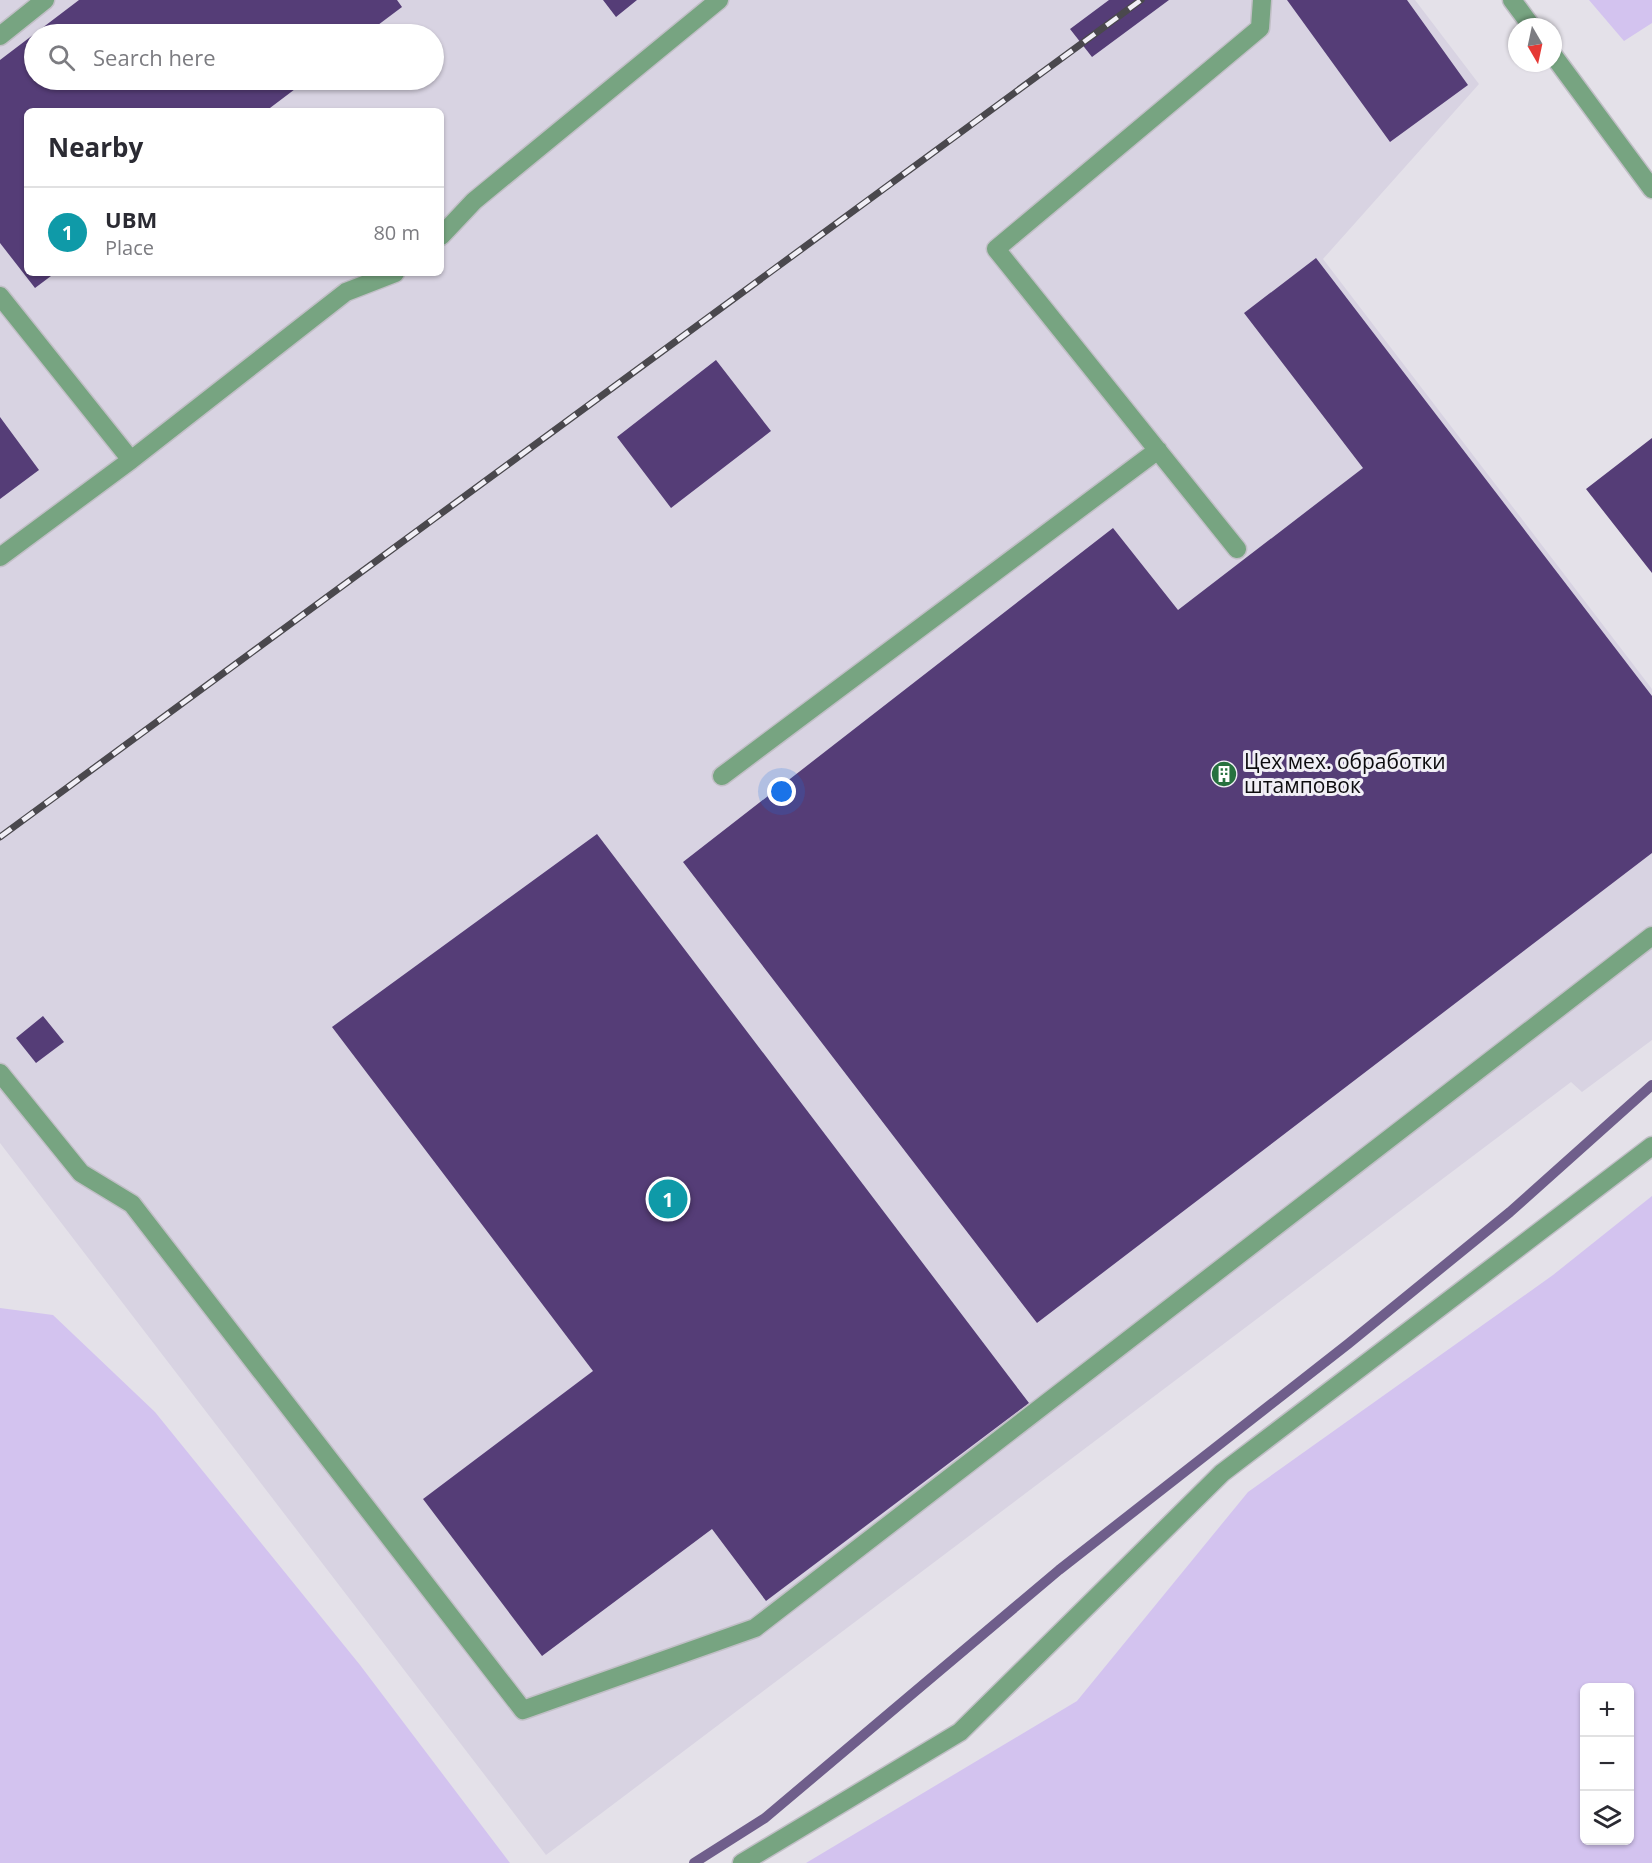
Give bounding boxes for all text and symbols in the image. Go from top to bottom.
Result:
north arrow [1508,18,1562,72]
search box [24,24,444,90]
icon: search [45,41,78,74]
text: Search here [93,42,216,72]
text: Nearby [48,129,143,165]
text: UBM [105,204,157,234]
text: 1 [62,219,73,246]
text: 80 m [373,219,420,246]
text: Place [105,234,154,261]
place label: Цех мех. обработки штамповок [1244,747,1446,799]
building icon: Цех мех. обработки штамповок [1209,759,1239,789]
your location [767,777,796,806]
pin: 1 [648,1176,688,1222]
map controls [1580,1683,1634,1845]
button: + [1580,1683,1634,1737]
button: − [1580,1737,1634,1791]
button: layers [1580,1791,1634,1845]

